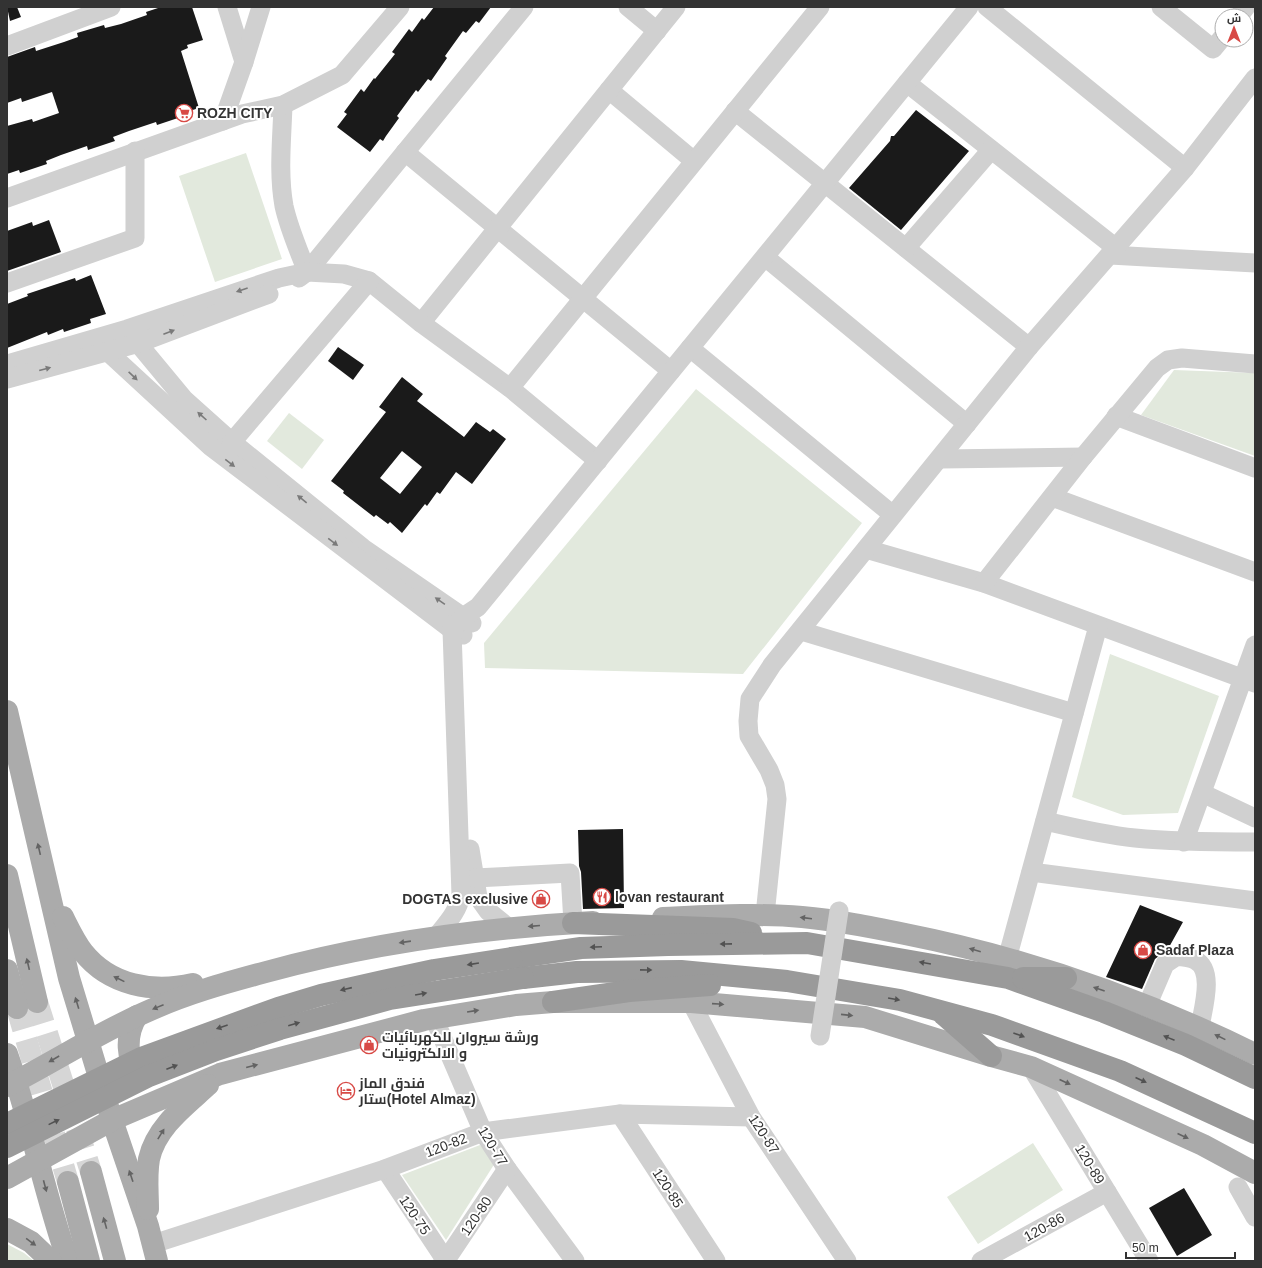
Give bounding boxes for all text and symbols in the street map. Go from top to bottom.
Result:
north arrow [1214,8,1254,48]
text: ش [1227,12,1241,25]
supermarket icon: ROZH CITY [174,103,194,123]
place label: ROZH CITY [197,105,273,121]
one-way arrow [236,287,248,293]
one-way arrow [164,328,176,334]
one-way arrow [39,366,51,372]
one-way arrow [129,371,138,380]
one-way arrow [197,411,207,420]
one-way arrow [225,458,236,467]
one-way arrow [297,494,307,503]
one-way arrow [328,538,339,546]
one-way arrow [435,597,445,605]
one-way arrow [35,843,41,855]
restaurant icon: lovan restaurant [592,887,612,907]
shop icon: DOGTAS exclusive [531,889,551,909]
place label: lovan restaurant [615,889,724,905]
place label: DOGTAS exclusive [402,891,528,907]
one-way arrow [800,915,813,921]
one-way arrow [528,923,540,930]
one-way arrow [399,939,411,945]
shop icon: Sadaf Plaza [1133,940,1153,960]
one-way arrow [719,941,732,947]
place label: Sadaf Plaza [1156,942,1234,958]
one-way arrow [590,944,602,951]
one-way arrow [969,947,981,953]
one-way arrow [24,958,30,971]
one-way arrow [919,960,931,966]
one-way arrow [467,961,480,967]
one-way arrow [640,967,653,973]
one-way arrow [113,976,125,982]
one-way arrow [1093,986,1105,992]
one-way arrow [340,987,352,993]
one-way arrow [415,991,427,997]
one-way arrow [74,996,80,1008]
one-way arrow [888,996,900,1002]
one-way arrow [712,1000,724,1007]
one-way arrow [151,1004,163,1010]
one-way arrow [467,1008,479,1014]
one-way arrow [841,1012,853,1018]
one-way arrow [289,1021,301,1027]
one-way arrow [215,1025,227,1031]
place label: ورشة سيروان للكهربائيات و الالكترونيات [382,1029,539,1062]
one-way arrow [1013,1032,1025,1038]
one-way arrow [1214,1034,1226,1040]
shop icon: ورشة سيروان للكهربائيات و الالكترونيات [359,1035,379,1055]
one-way arrow [1162,1035,1174,1041]
one-way arrow [48,1056,60,1063]
one-way arrow [246,1063,258,1069]
one-way arrow [166,1064,178,1070]
place label: فندق الماز ستار(Hotel Almaz) [358,1075,476,1107]
one-way arrow [1135,1078,1147,1084]
one-way arrow [1059,1079,1070,1085]
hotel icon: فندق الماز ستار(Hotel Almaz) [336,1081,356,1101]
street label: 120-87 [745,1111,783,1157]
one-way arrow [48,1119,60,1125]
street label: 120-77 [475,1123,511,1169]
one-way arrow [157,1128,164,1140]
street label: 120-82 [423,1130,469,1160]
one-way arrow [1177,1132,1189,1139]
street label: 120-89 [1072,1141,1108,1187]
street label: 120-85 [649,1165,687,1211]
one-way arrow [127,1170,133,1182]
one-way arrow [43,1180,49,1192]
street label: 120-75 [396,1192,434,1238]
street label: 120-80 [457,1193,495,1239]
street label: 120-86 [1021,1209,1067,1245]
one-way arrow [102,1217,108,1229]
scale bar [1126,1234,1235,1260]
one-way arrow [26,1238,36,1246]
text: 50 m [1132,1241,1159,1255]

